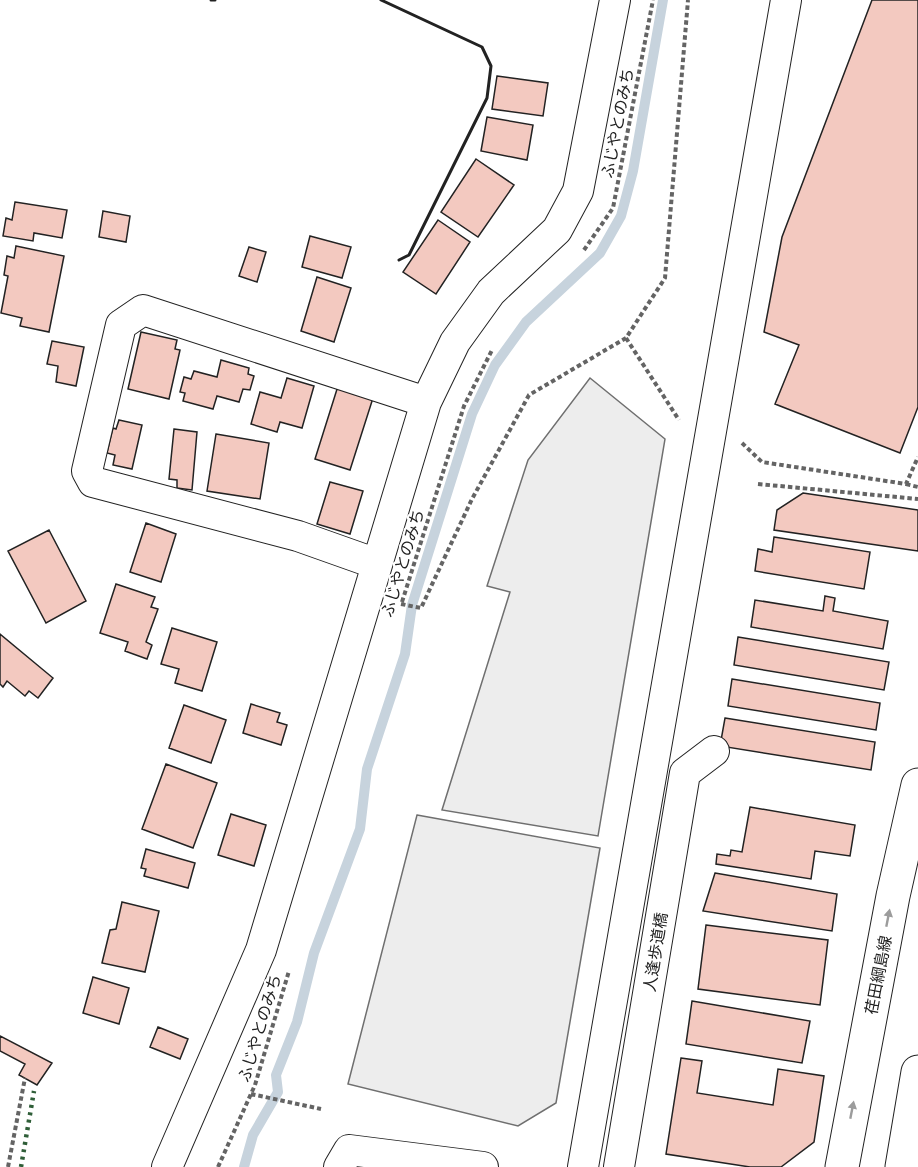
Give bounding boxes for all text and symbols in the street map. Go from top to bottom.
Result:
street label: ふじやとのみち [596,66,638,180]
street label: ふじやとのみち [375,506,429,620]
one-way arrow [884,908,893,927]
street label: 人逢歩道橋 [638,911,672,993]
street label: 荏田綱島線 [860,934,896,1016]
street label: ふじやとのみち [232,971,286,1085]
one-way arrow [848,1100,857,1119]

